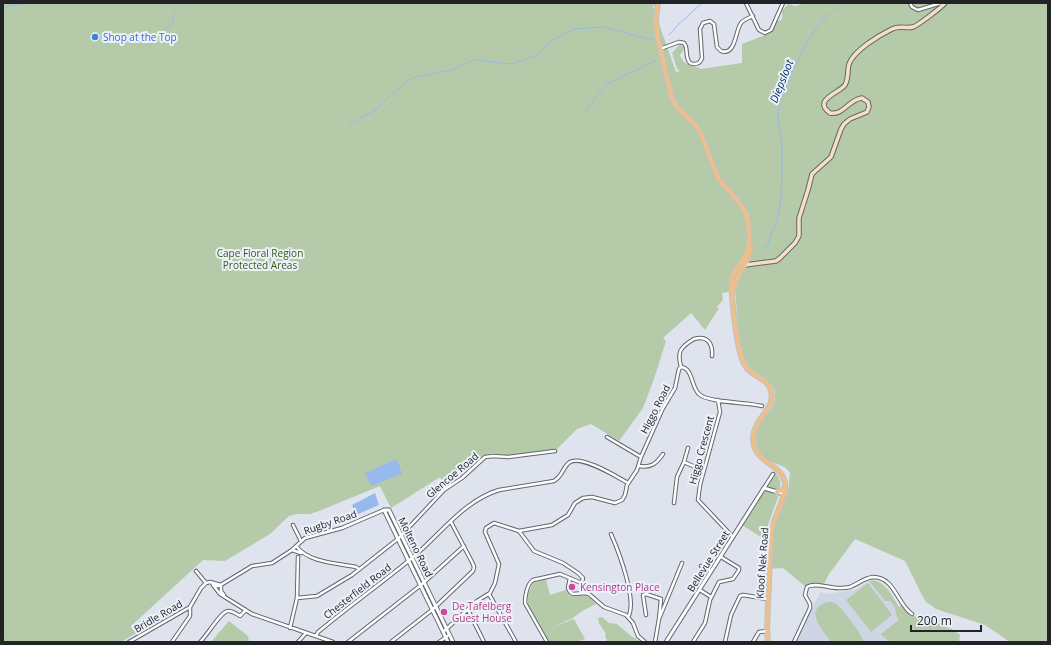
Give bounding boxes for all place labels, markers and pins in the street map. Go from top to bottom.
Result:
place label: Shop at the Top [103,30,177,44]
marker: Shop at the Top [90,32,100,42]
place label: Kensington Place [580,580,660,594]
marker: Kensington Place [567,582,577,592]
place label: De Tafelberg Guest House [452,599,512,625]
marker: De Tafelberg Guest House [439,607,449,617]

